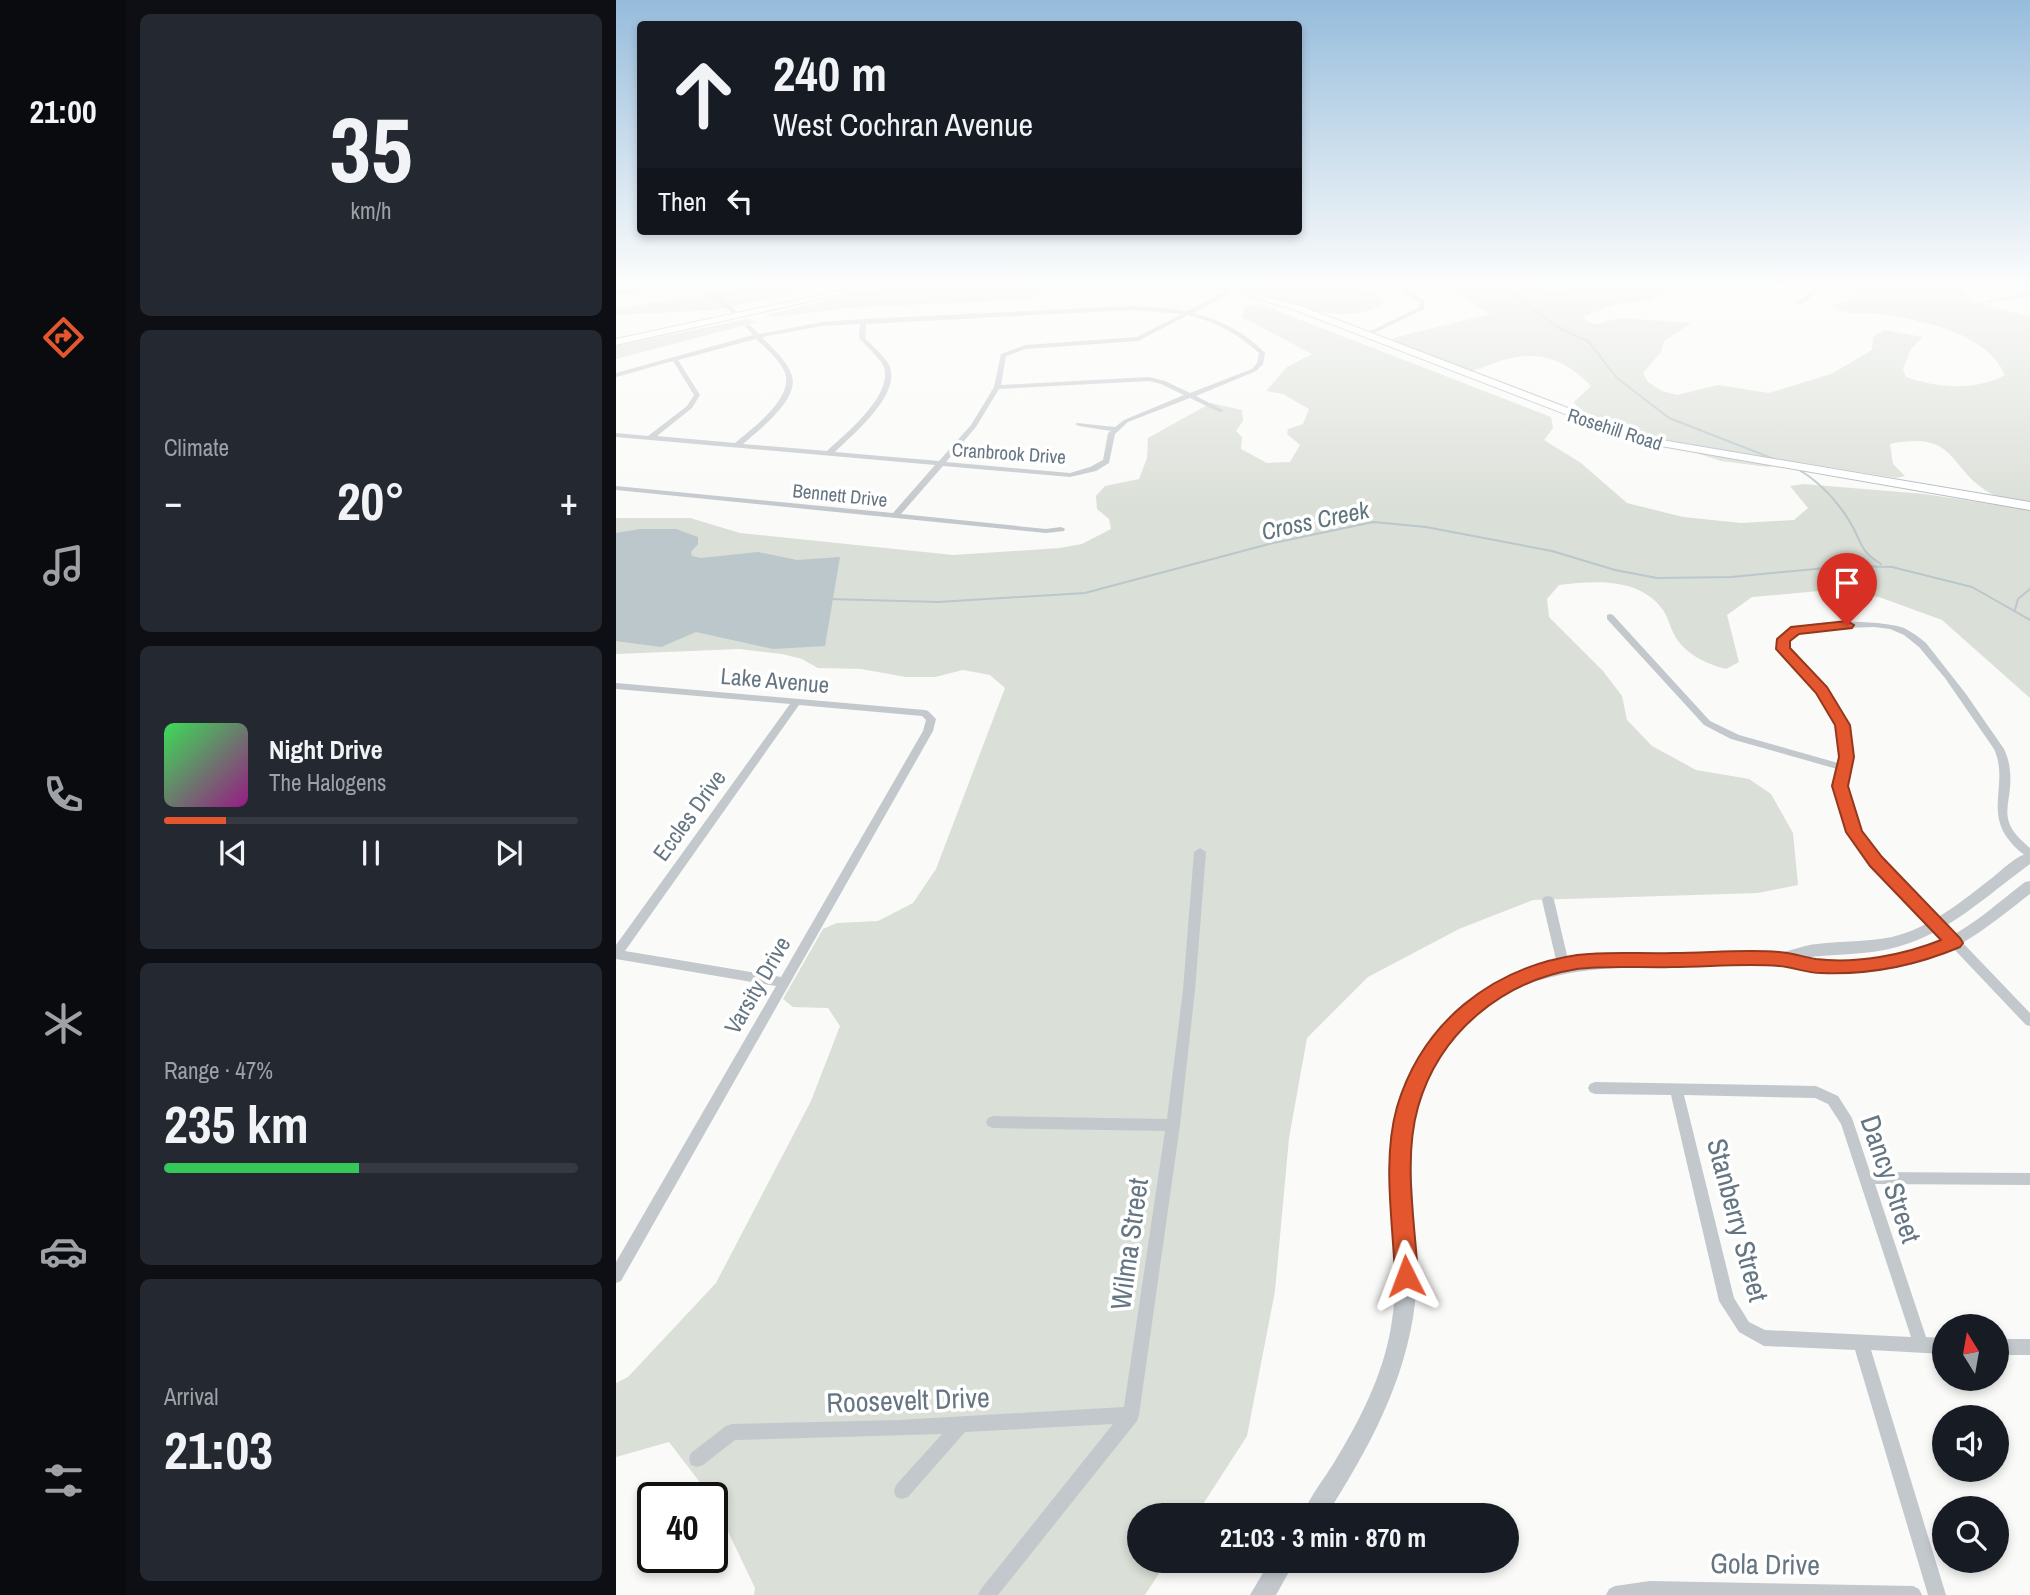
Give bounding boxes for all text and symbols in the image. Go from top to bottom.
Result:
text: 240 m [773,40,887,106]
icon: ahead [658,49,749,140]
text: 35 [330,88,413,210]
text: 21:00 [29,90,97,133]
text: West Cochran Avenue [773,103,1033,146]
icon: left [721,182,759,220]
text: Then [658,184,707,219]
text: km/h [351,195,391,226]
icon: directions [39,313,88,362]
street label: Rosehill Road [1564,402,1666,456]
text: Climate [164,432,229,463]
street label: Cranbrook Drive [951,436,1067,470]
text: 20° [337,466,405,536]
text: − [164,476,182,527]
text: + [560,476,578,527]
street label: Bennett Drive [791,477,889,513]
water label: Cross Creek [1258,493,1373,547]
icon: music [39,541,88,590]
pin [1817,553,1877,625]
icon: arrive [1828,564,1866,602]
street label: Lake Avenue [719,660,831,700]
text: Night Drive [269,732,383,767]
street label: Eccles Drive [645,763,733,867]
text: The Halogens [269,767,386,798]
icon: phone [39,770,88,819]
icon: previous [214,834,252,872]
icon: pause [352,834,390,872]
icon: next [490,834,528,872]
street label: Varsity Drive [717,931,797,1039]
icon: climate [39,999,88,1048]
text: Range · 47% [164,1055,273,1086]
text: 235 km [164,1089,309,1159]
street label: Dancy Street [1851,1110,1931,1248]
street label: Stanberry Street [1698,1134,1778,1306]
street label: Wilma Street [1101,1176,1157,1312]
icon: car [39,1227,88,1276]
position arrow [1369,1239,1443,1313]
north arrow [1932,1314,2009,1391]
map controls [1932,1314,2009,1573]
street label: Roosevelt Drive [826,1378,990,1422]
text: Arrival [164,1381,219,1412]
button: sound [1932,1405,2009,1482]
text: 21:03 [164,1415,273,1485]
icon: filters [39,1456,88,1505]
speed limit sign: 40 [637,1482,728,1573]
button: search [1932,1496,2009,1573]
text: 21:03 · 3 min · 870 m [1220,1520,1426,1555]
street label: Gola Drive [1710,1544,1820,1584]

